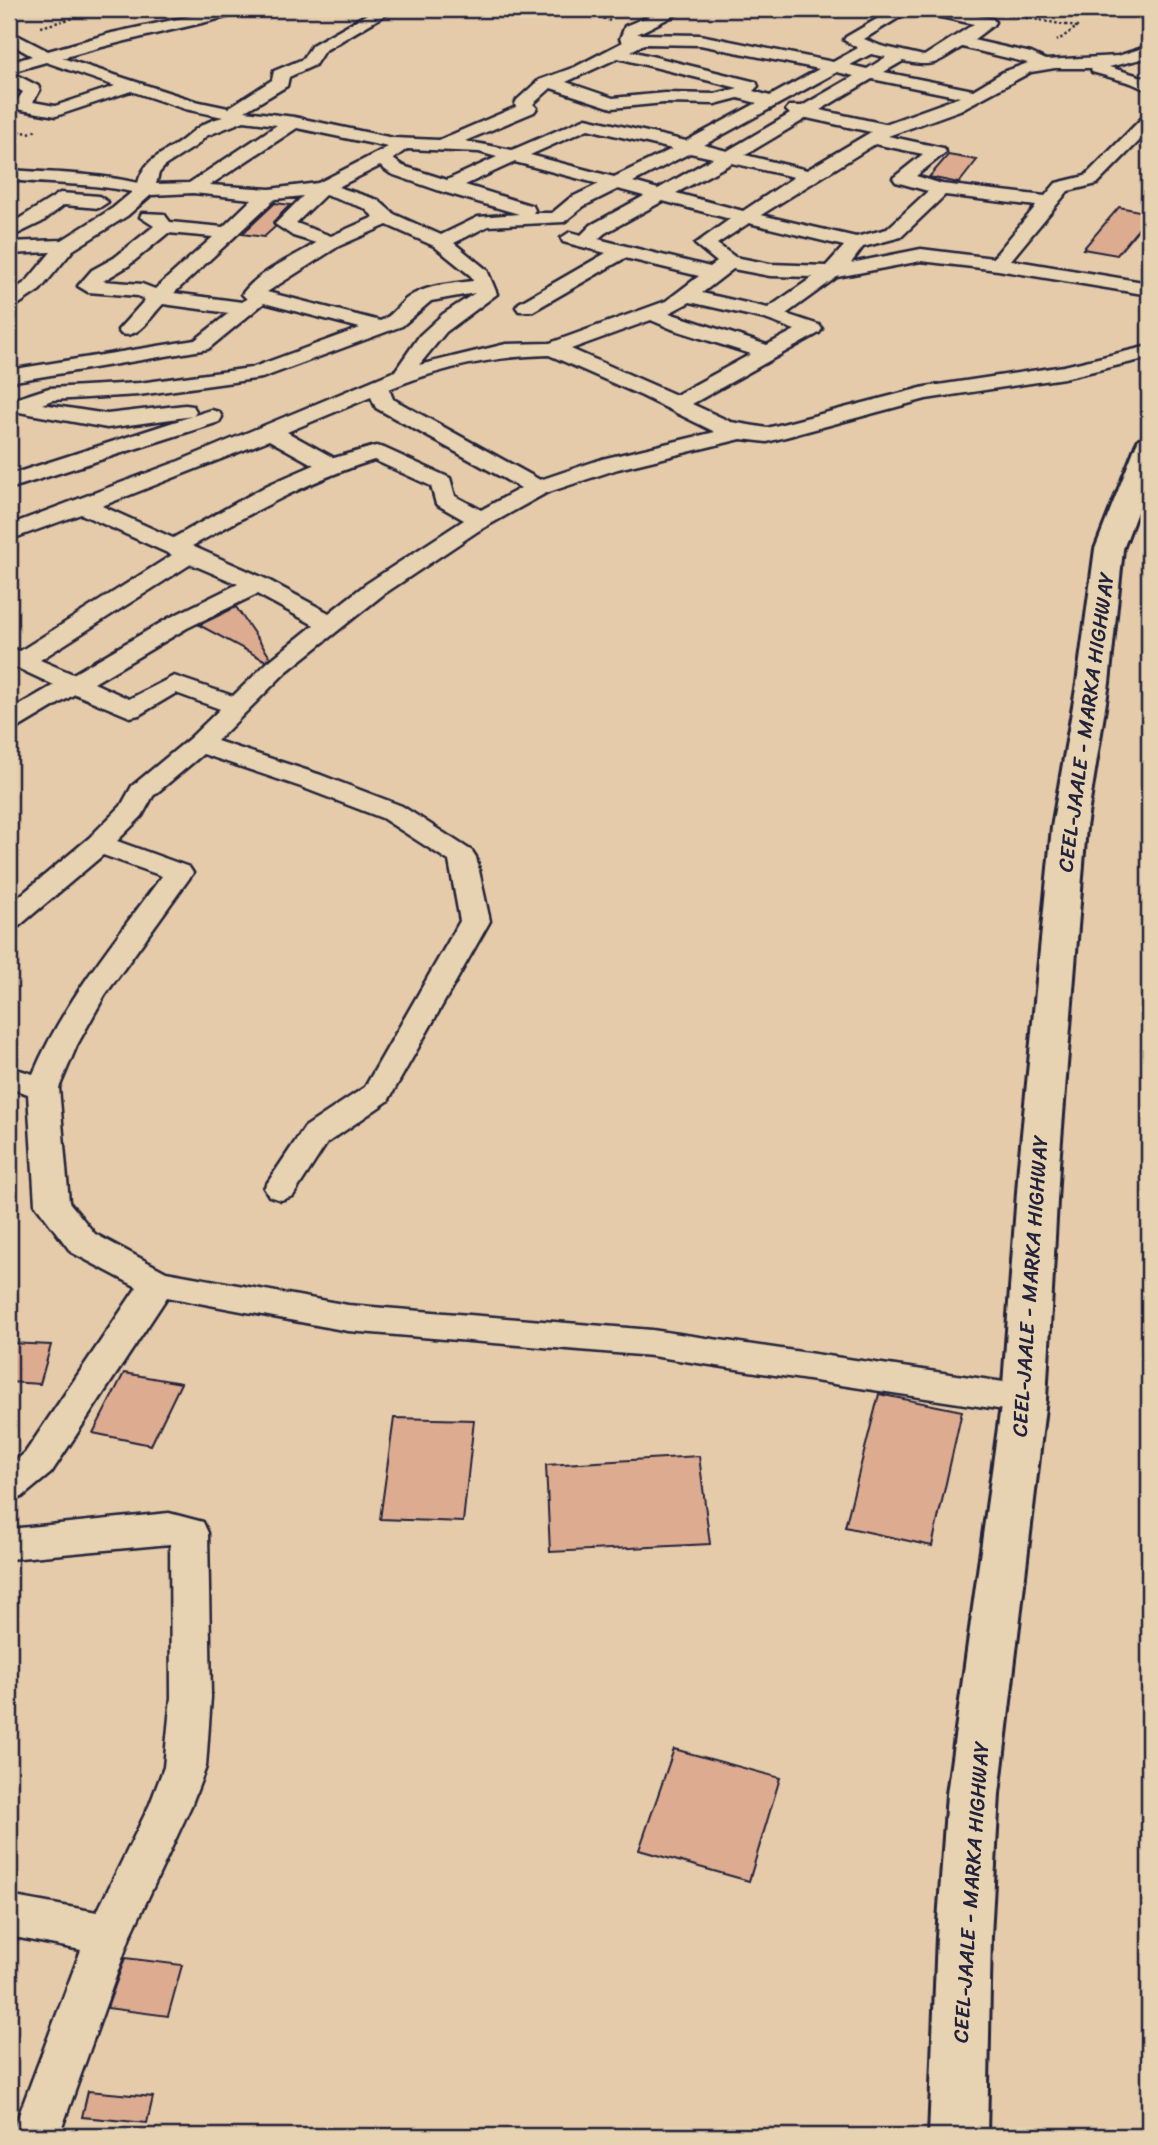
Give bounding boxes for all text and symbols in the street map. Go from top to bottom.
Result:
street label: CEEL-JAALE - MARKA HIGHWAY [1046,569,1126,874]
street label: CEEL-JAALE - MARKA HIGHWAY [1001,1134,1060,1438]
street label: CEEL-JAALE - MARKA HIGHWAY [942,1740,1001,2044]

